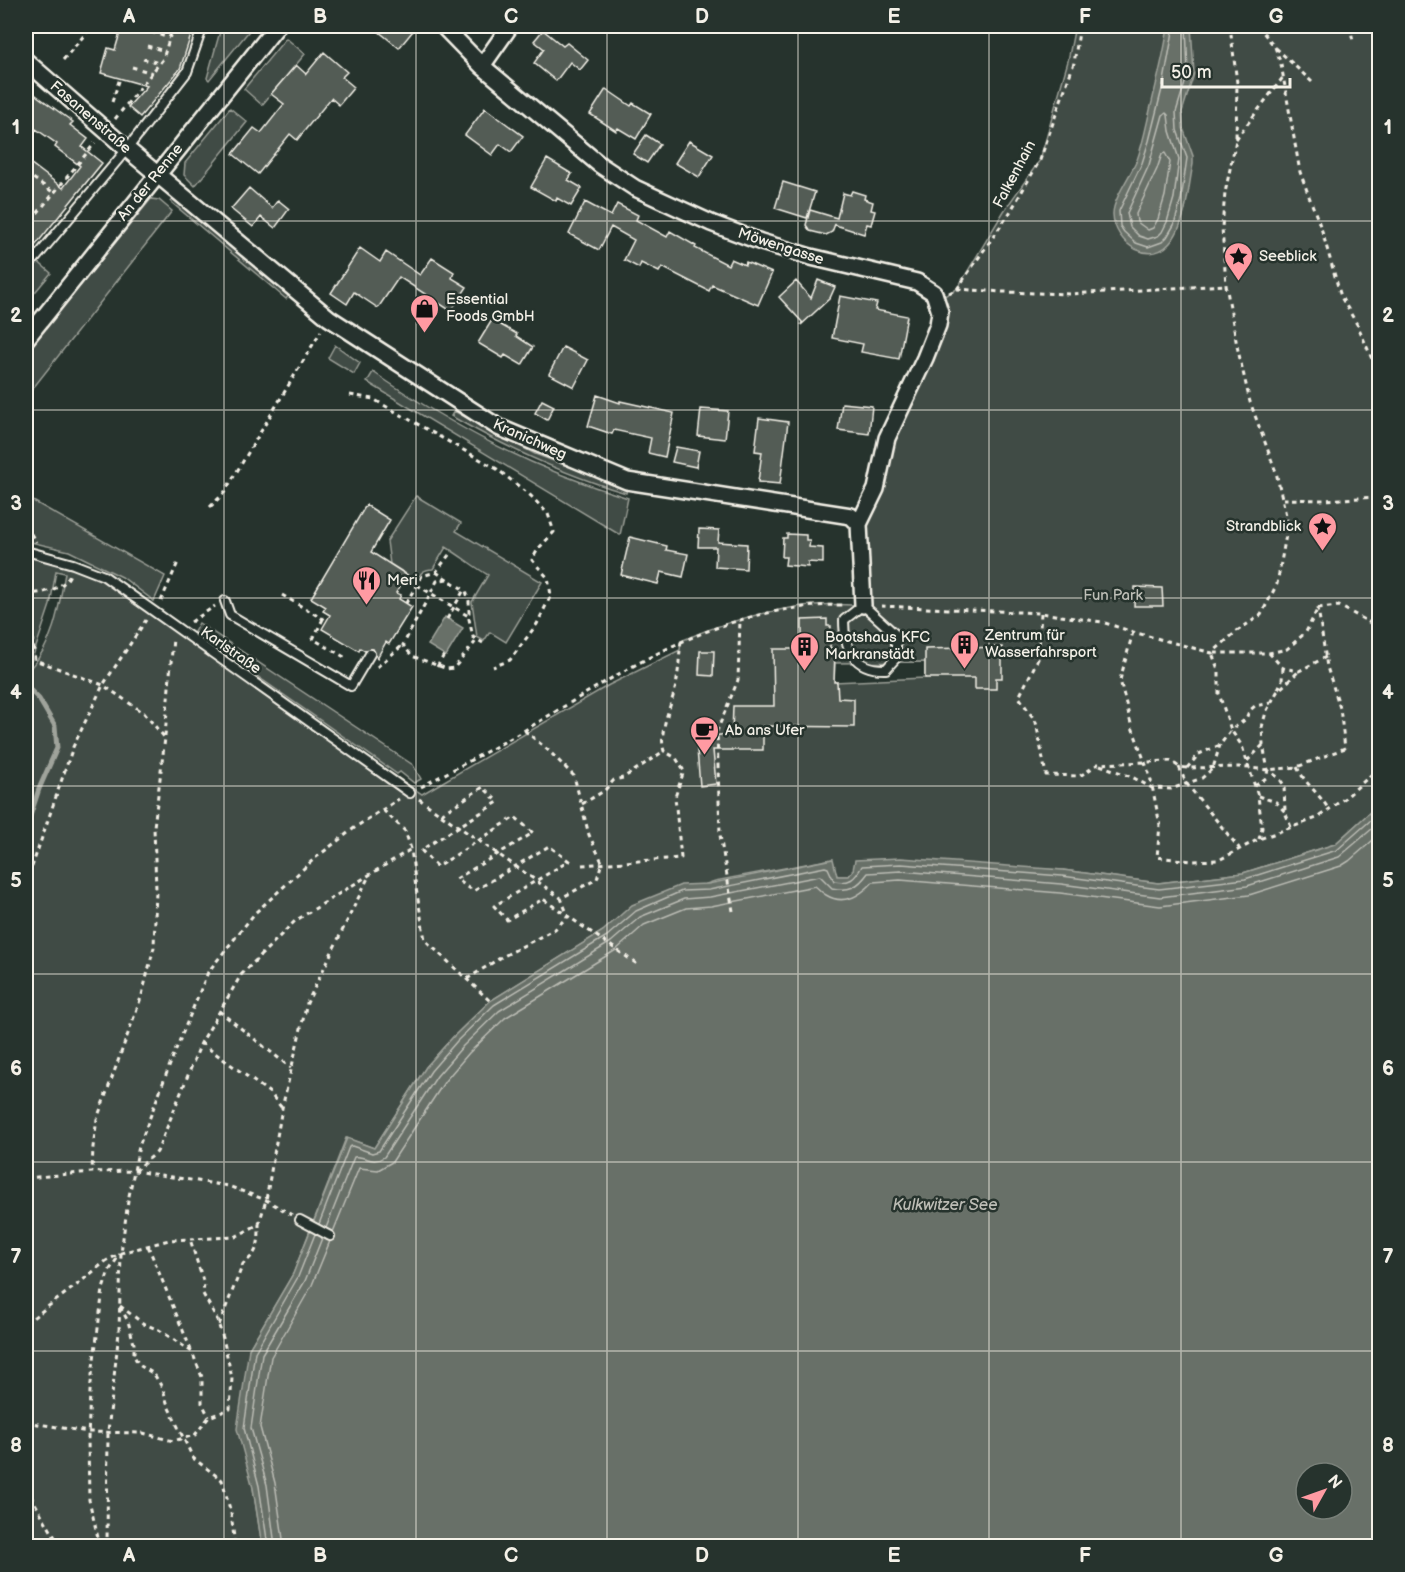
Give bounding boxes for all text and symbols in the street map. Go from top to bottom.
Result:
text: A [122,5,136,29]
text: B [313,5,327,29]
text: C [504,5,518,29]
text: D [695,5,709,29]
text: E [888,5,901,29]
text: F [1079,5,1091,29]
text: G [1269,5,1284,29]
scale bar [1162,51,1290,89]
text: 50 m [1171,62,1212,83]
street label: Fasanenstraße [46,77,135,158]
text: 1 [12,116,20,140]
text: 1 [1384,116,1392,140]
street label: Falkenhain [989,137,1040,211]
street label: An der Renne [113,140,187,225]
street label: Möwengasse [735,224,826,269]
place icon: Seeblick [1222,240,1254,282]
place label: Seeblick [1259,247,1317,266]
place label: Essential Foods GmbH [446,290,535,326]
shop icon: Essential Foods GmbH [409,292,441,334]
text: 2 [10,304,22,328]
text: 2 [1382,304,1394,328]
street label: Kranichweg [490,415,570,464]
text: 3 [10,492,22,516]
text: 3 [1382,492,1394,516]
place icon: Strandblick [1306,510,1338,552]
place label: Strandblick [1226,517,1302,536]
restaurant icon: Meri [350,564,382,606]
place label: Meri [387,571,418,590]
park label: Fun Park [1083,586,1144,605]
street label: Karlstraße [197,623,265,678]
place label: Zentrum für Wasserfahrsport [984,626,1097,662]
place label: Bootshaus KFC Markranstädt [825,628,930,664]
building icon: Zentrum für Wasserfahrsport [948,628,980,670]
building icon: Bootshaus KFC Markranstädt [788,630,820,672]
text: 4 [10,681,22,705]
text: 4 [1382,681,1394,705]
cafe icon: Ab ans Ufer [688,714,720,756]
place label: Ab ans Ufer [725,721,805,740]
text: 5 [10,869,22,893]
text: 5 [1382,869,1394,893]
text: 6 [10,1057,22,1081]
text: 6 [1382,1057,1394,1081]
water label: Kulkwitzer See [893,1196,998,1215]
text: 7 [10,1245,22,1269]
text: 7 [1382,1245,1394,1269]
text: 8 [10,1434,22,1458]
text: 8 [1382,1434,1394,1458]
north arrow [1294,1461,1354,1521]
text: N [1323,1472,1345,1493]
text: A [122,1544,136,1568]
text: B [313,1544,327,1568]
text: C [504,1544,518,1568]
text: D [695,1544,709,1568]
text: E [888,1544,901,1568]
text: F [1079,1544,1091,1568]
text: G [1269,1544,1284,1568]

